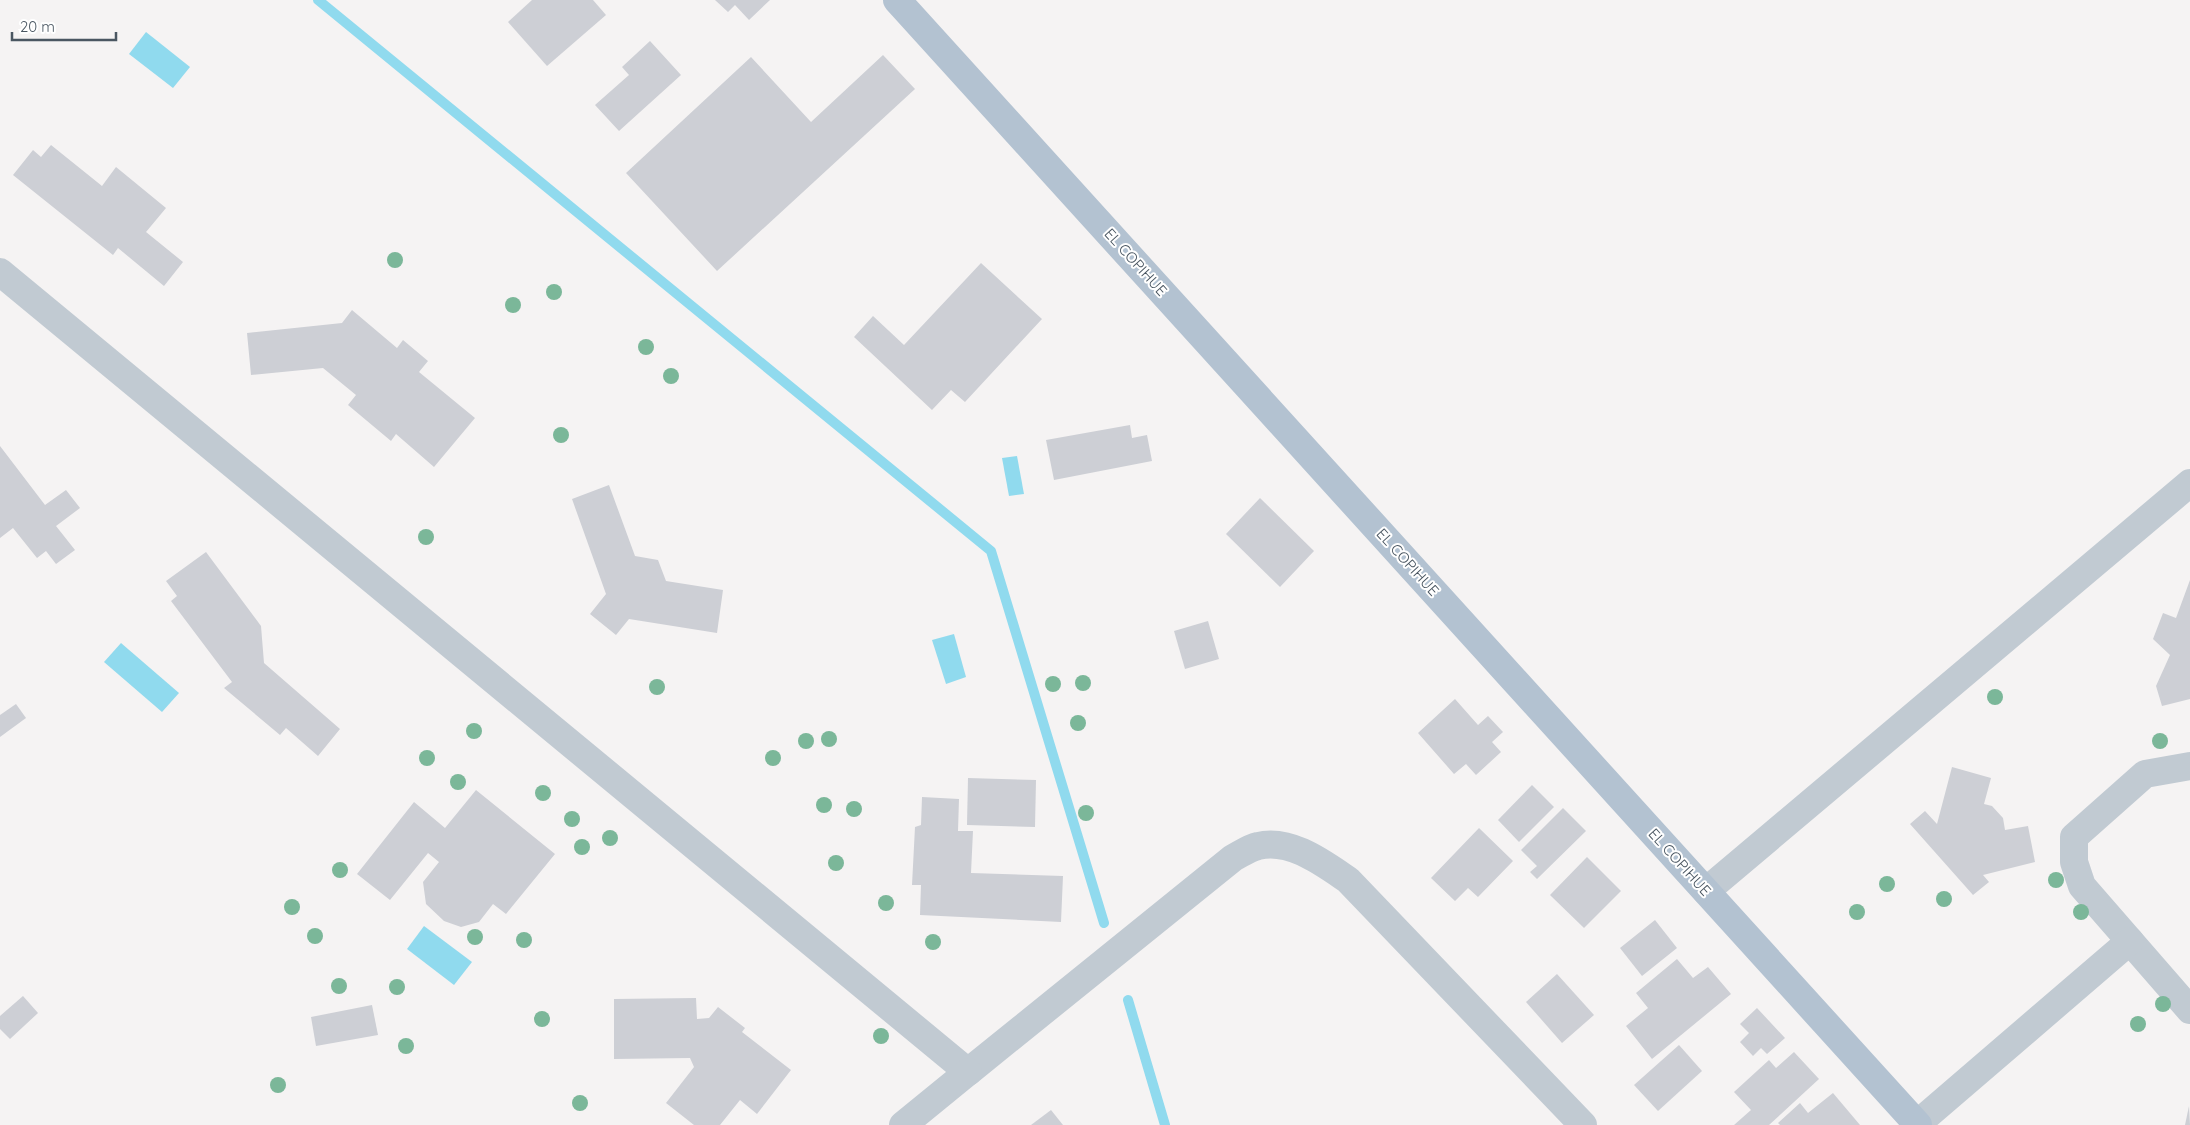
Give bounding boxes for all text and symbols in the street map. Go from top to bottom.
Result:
scale bar [12,10,116,42]
text: 20 m [20,17,55,36]
street label: EL COPIHUE [1101,224,1171,300]
street label: EL COPIHUE [1373,524,1443,600]
street label: EL COPIHUE [1645,824,1715,900]

